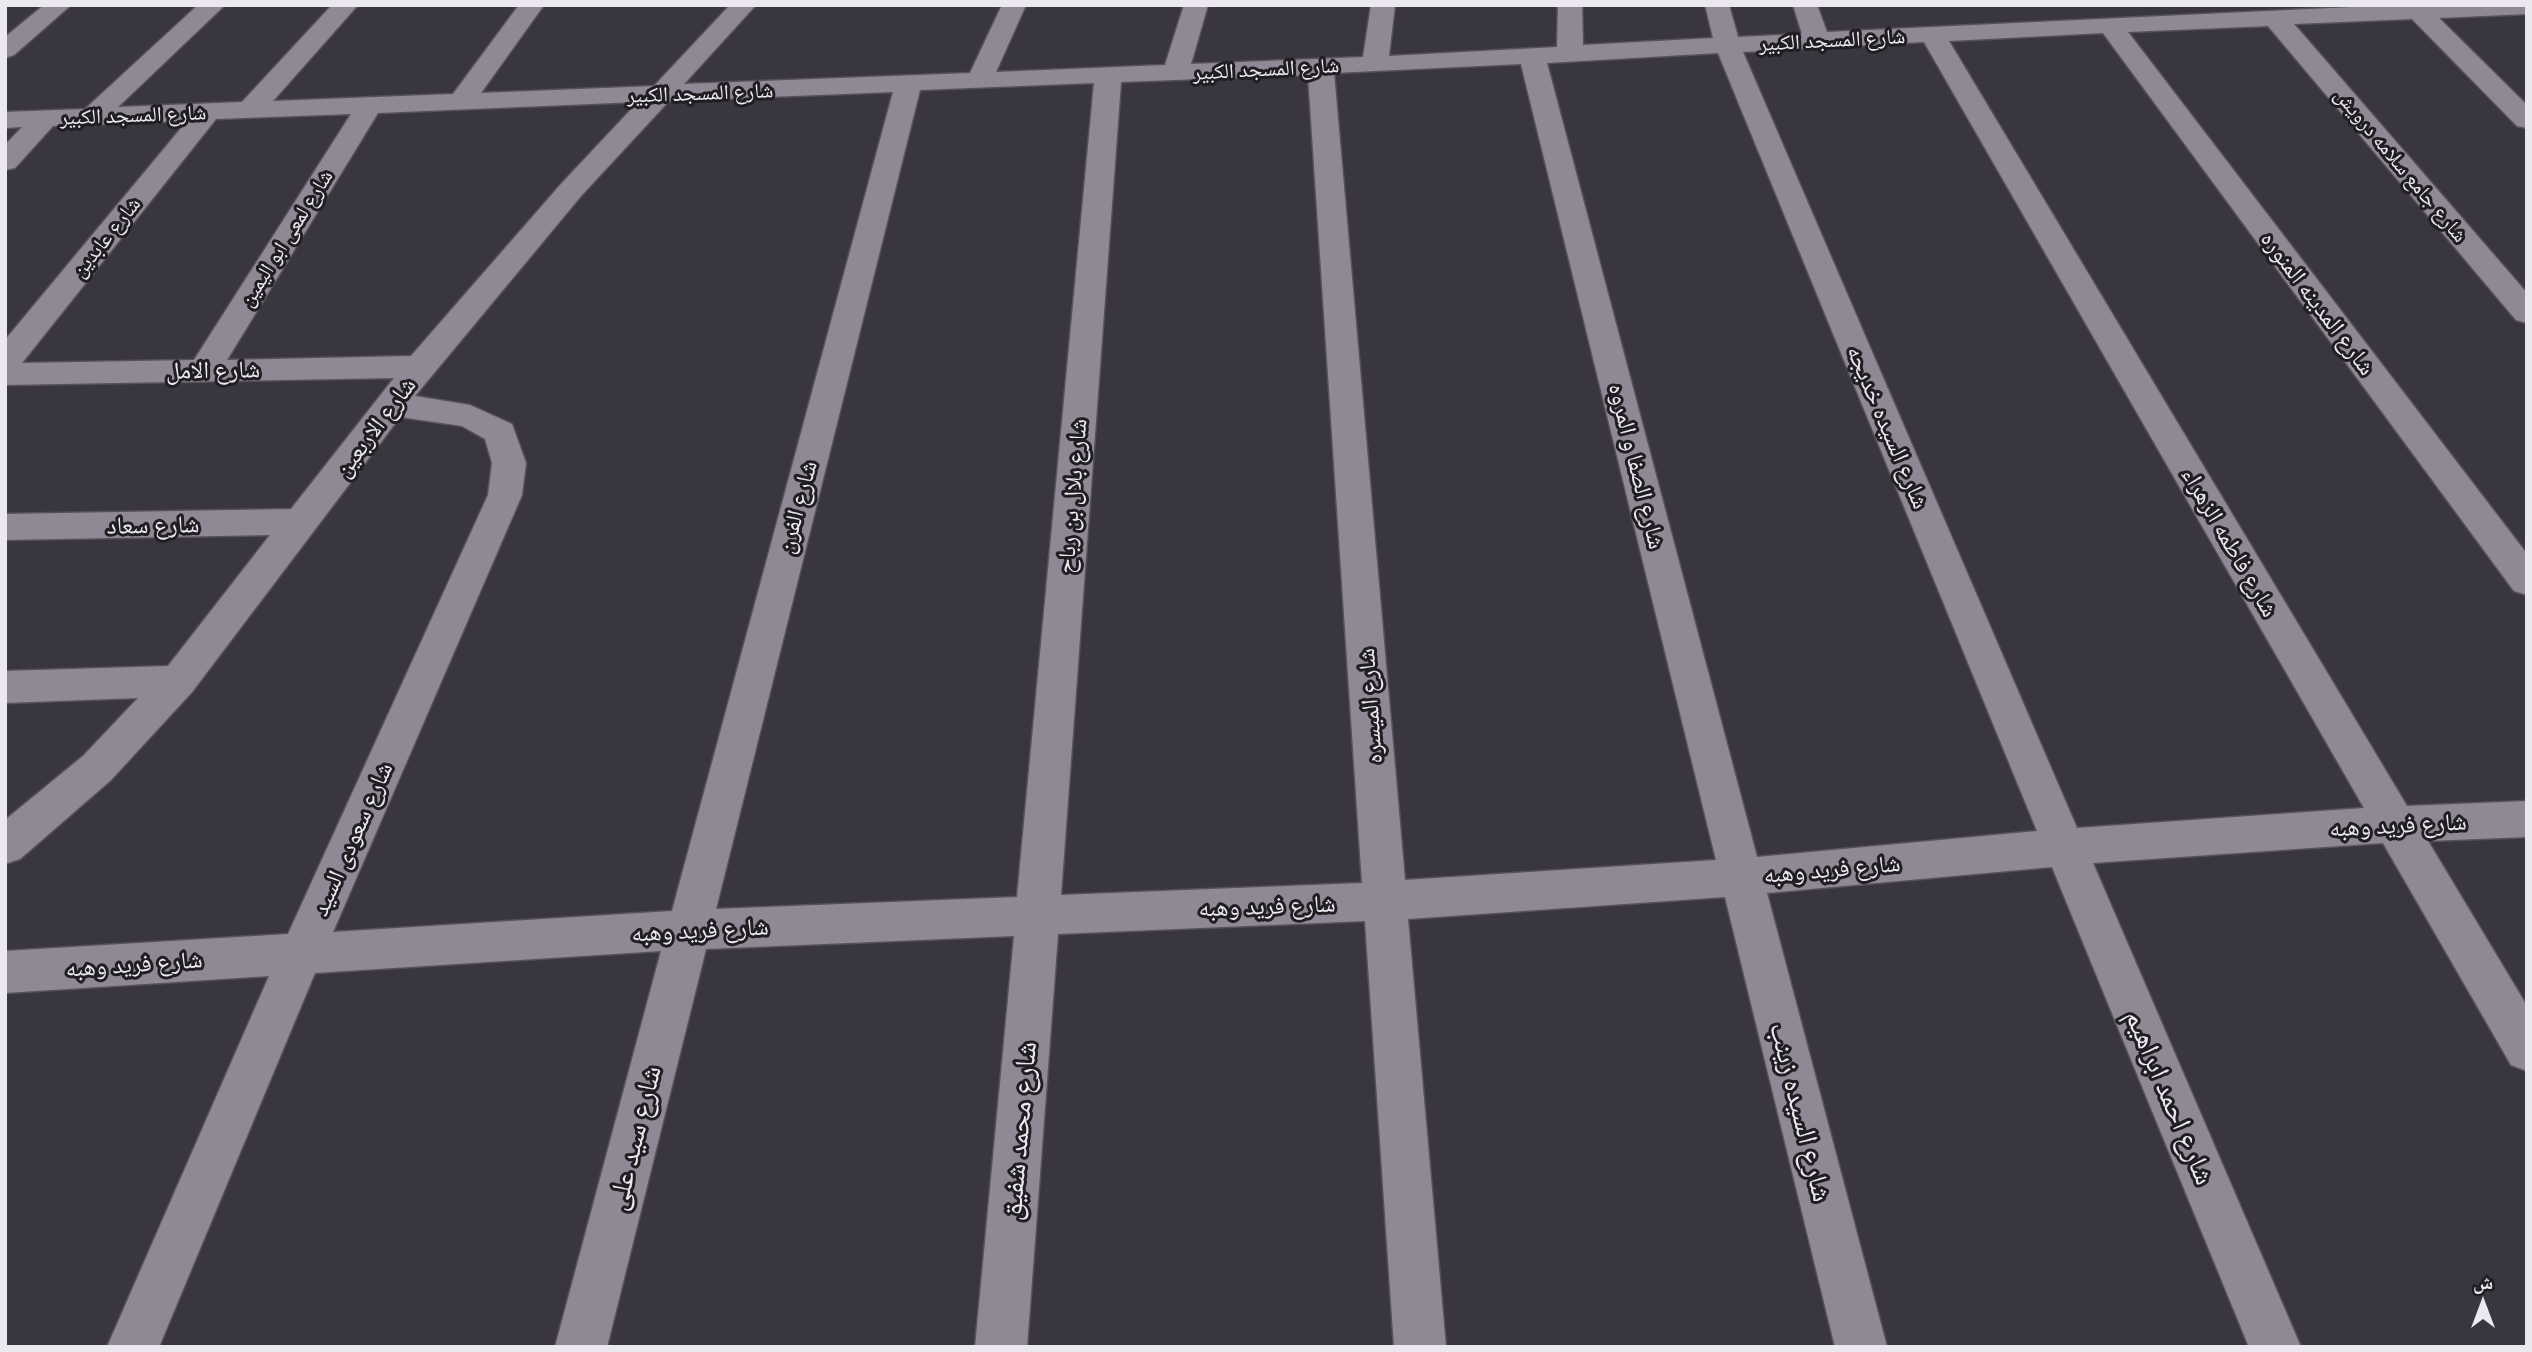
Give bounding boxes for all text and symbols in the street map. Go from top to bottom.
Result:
street label: شارع المسجد الكبير [1758,24,1906,56]
street label: شارع المسجد الكبير [1192,53,1340,85]
street label: شارع المسجد الكبير [626,78,774,108]
street label: شارع جامع سلامه درويش [2329,83,2473,247]
street label: شارع المسجد الكبير [59,100,207,130]
street label: شارع لمعى ابو اليمين [234,165,338,311]
street label: شارع عابدين [66,192,146,282]
street label: شارع المدينه المنوره [2255,225,2381,381]
street label: شارع السيده خديجه [1841,341,1935,513]
street label: شارع الامل [166,355,260,385]
street label: شارع الاربعين [328,371,422,483]
street label: شارع الصفا و المروه [1603,380,1671,552]
street label: شارع بلال بن رباح [1051,417,1093,575]
street label: شارع الفرن [771,457,823,557]
street label: شارع فاطمه الزهراء [2176,462,2284,622]
street label: شارع سعاد [106,510,200,540]
street label: شارع الميسره [1352,647,1388,765]
street label: شارع سعودى السيد [305,758,399,920]
street label: شارع فريد وهبه [2329,807,2467,843]
street label: شارع فريد وهبه [1762,849,1902,889]
street label: شارع فريد وهبه [1198,889,1336,923]
street label: شارع فريد وهبه [631,912,769,948]
street label: شارع فريد وهبه [65,945,203,983]
street label: شارع احمد ابراهيم [2118,1004,2222,1190]
street label: شارع السيده زينب [1763,1019,1839,1205]
street label: شارع محمد شفيق [994,1040,1044,1222]
street label: شارع سيد على [600,1062,668,1214]
north arrow [2448,1268,2518,1338]
text: ش [2473,1271,2493,1293]

